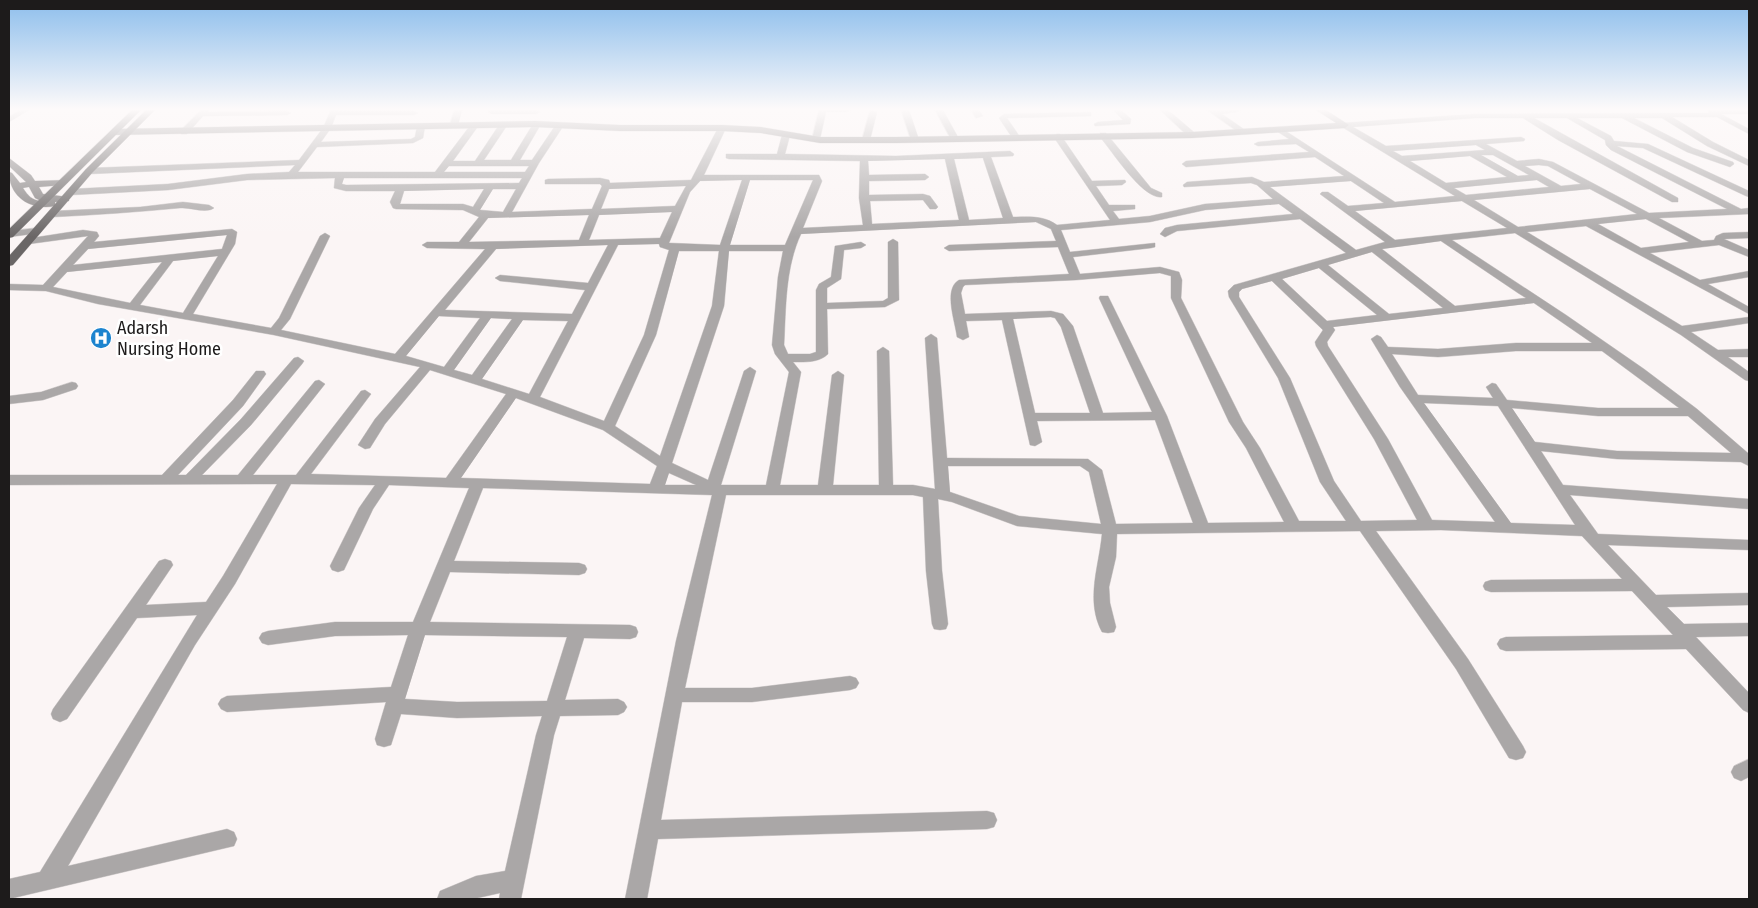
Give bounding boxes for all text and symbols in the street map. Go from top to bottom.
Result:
place label: Adarsh Nursing Home [117,317,221,360]
hospital icon: Adarsh Nursing Home [89,326,113,350]

